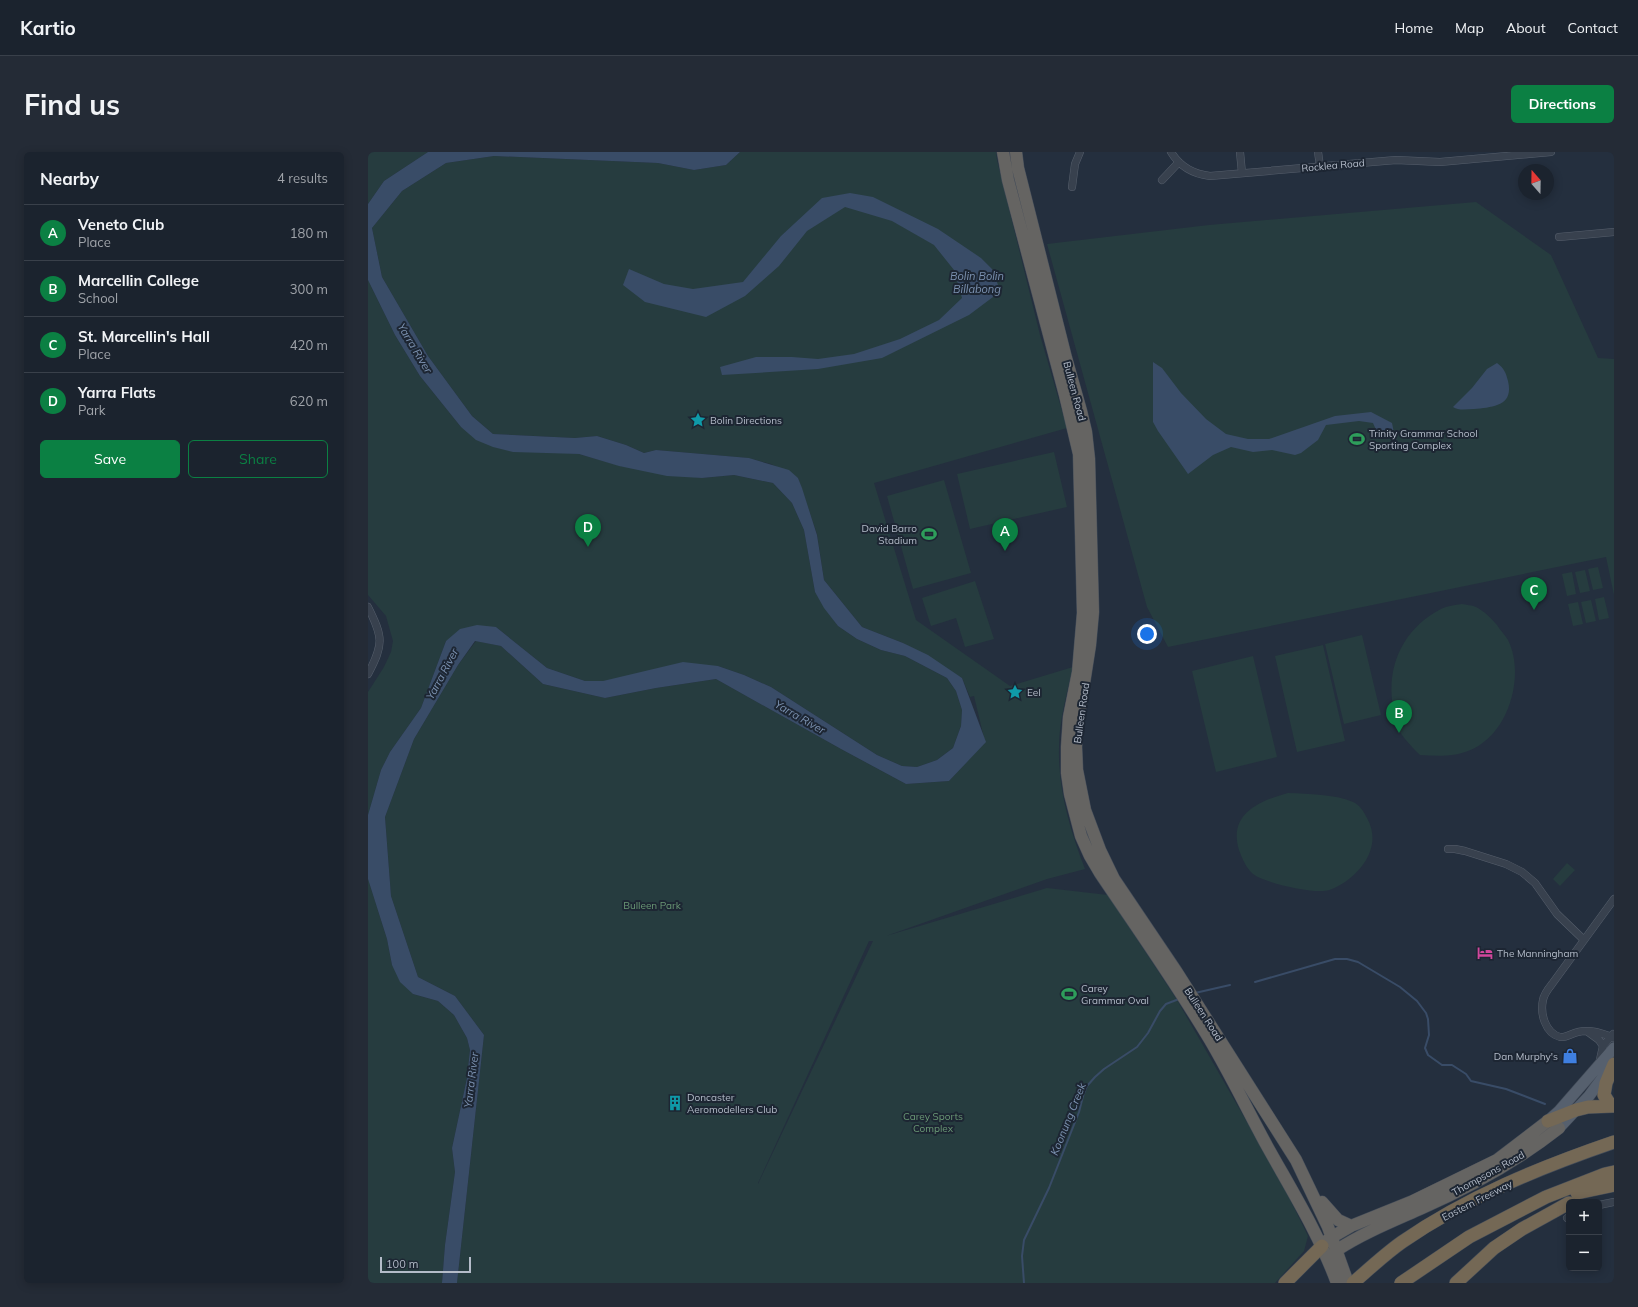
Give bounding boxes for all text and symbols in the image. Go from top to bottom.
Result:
text: Kartio [20,16,76,40]
text: Home [1394,19,1433,37]
text: Map [1455,19,1484,37]
text: About [1506,19,1546,37]
text: Contact [1568,19,1618,37]
button: Directions [1511,85,1614,123]
text: Find us [24,87,120,122]
street label: Rocklea Road [1301,156,1365,175]
north arrow [1518,164,1554,200]
text: Nearby [40,168,99,189]
text: 4 results [277,170,328,186]
text: Veneto Club [78,215,164,234]
text: A [48,225,58,241]
text: 180 m [290,225,328,241]
text: Place [78,234,111,250]
water label: Bolin Bolin Billabong [950,269,1004,296]
text: Marcellin College [78,271,199,290]
text: B [49,281,57,297]
text: 300 m [290,281,328,297]
text: School [78,290,118,306]
water label: Yarra River [395,320,436,376]
text: St. Marcellin's Hall [78,327,210,346]
text: C [49,337,57,353]
text: 420 m [290,337,328,353]
text: Place [78,346,111,362]
street label: Bulleen Road [1060,360,1089,422]
text: Yarra Flats [78,383,156,402]
text: D [48,393,58,409]
text: 620 m [290,393,328,409]
text: Park [78,402,105,418]
place icon: Bolin Directions [689,411,707,429]
place label: Bolin Directions [710,414,782,427]
place label: Trinity Grammar School Sporting Complex [1369,427,1478,452]
sports icon: Trinity Grammar School Sporting Complex [1348,430,1366,448]
button: Save [40,440,180,478]
button: Share [188,440,328,478]
pin: D [575,514,601,547]
pin: A [992,518,1018,551]
place label: David Barro Stadium [862,522,917,547]
sports icon: David Barro Stadium [920,525,938,543]
pin: C [1521,577,1547,610]
your location [1137,624,1157,644]
water label: Yarra River [423,645,462,702]
street label: Bulleen Road [1071,682,1092,744]
place icon: Eel [1006,683,1024,701]
place label: Eel [1027,686,1041,699]
water label: Yarra River [772,697,829,738]
pin: B [1386,700,1412,733]
park label: Bulleen Park [623,899,682,912]
hotel icon: The Manningham [1476,944,1494,962]
place label: The Manningham [1497,947,1578,960]
place label: Carey Grammar Oval [1081,982,1149,1007]
sports icon: Carey Grammar Oval [1060,985,1078,1003]
street label: Bulleen Road [1181,985,1226,1043]
shop icon: Dan Murphy's [1561,1047,1579,1065]
water label: Yarra River [461,1050,481,1109]
place label: Dan Murphy's [1494,1050,1558,1063]
water label: Koonung Creek [1047,1080,1089,1157]
place label: Doncaster Aeromodellers Club [687,1091,777,1116]
building icon: Doncaster Aeromodellers Club [666,1094,684,1112]
park label: Carey Sports Complex [903,1110,963,1135]
street label: Thompsons Road [1450,1148,1527,1199]
street label: Eastern Freeway [1440,1177,1515,1224]
map controls [1566,1199,1602,1271]
button: + [1566,1199,1602,1235]
button: − [1566,1235,1602,1271]
scale bar [380,1255,471,1274]
text: 100 m [386,1257,418,1271]

